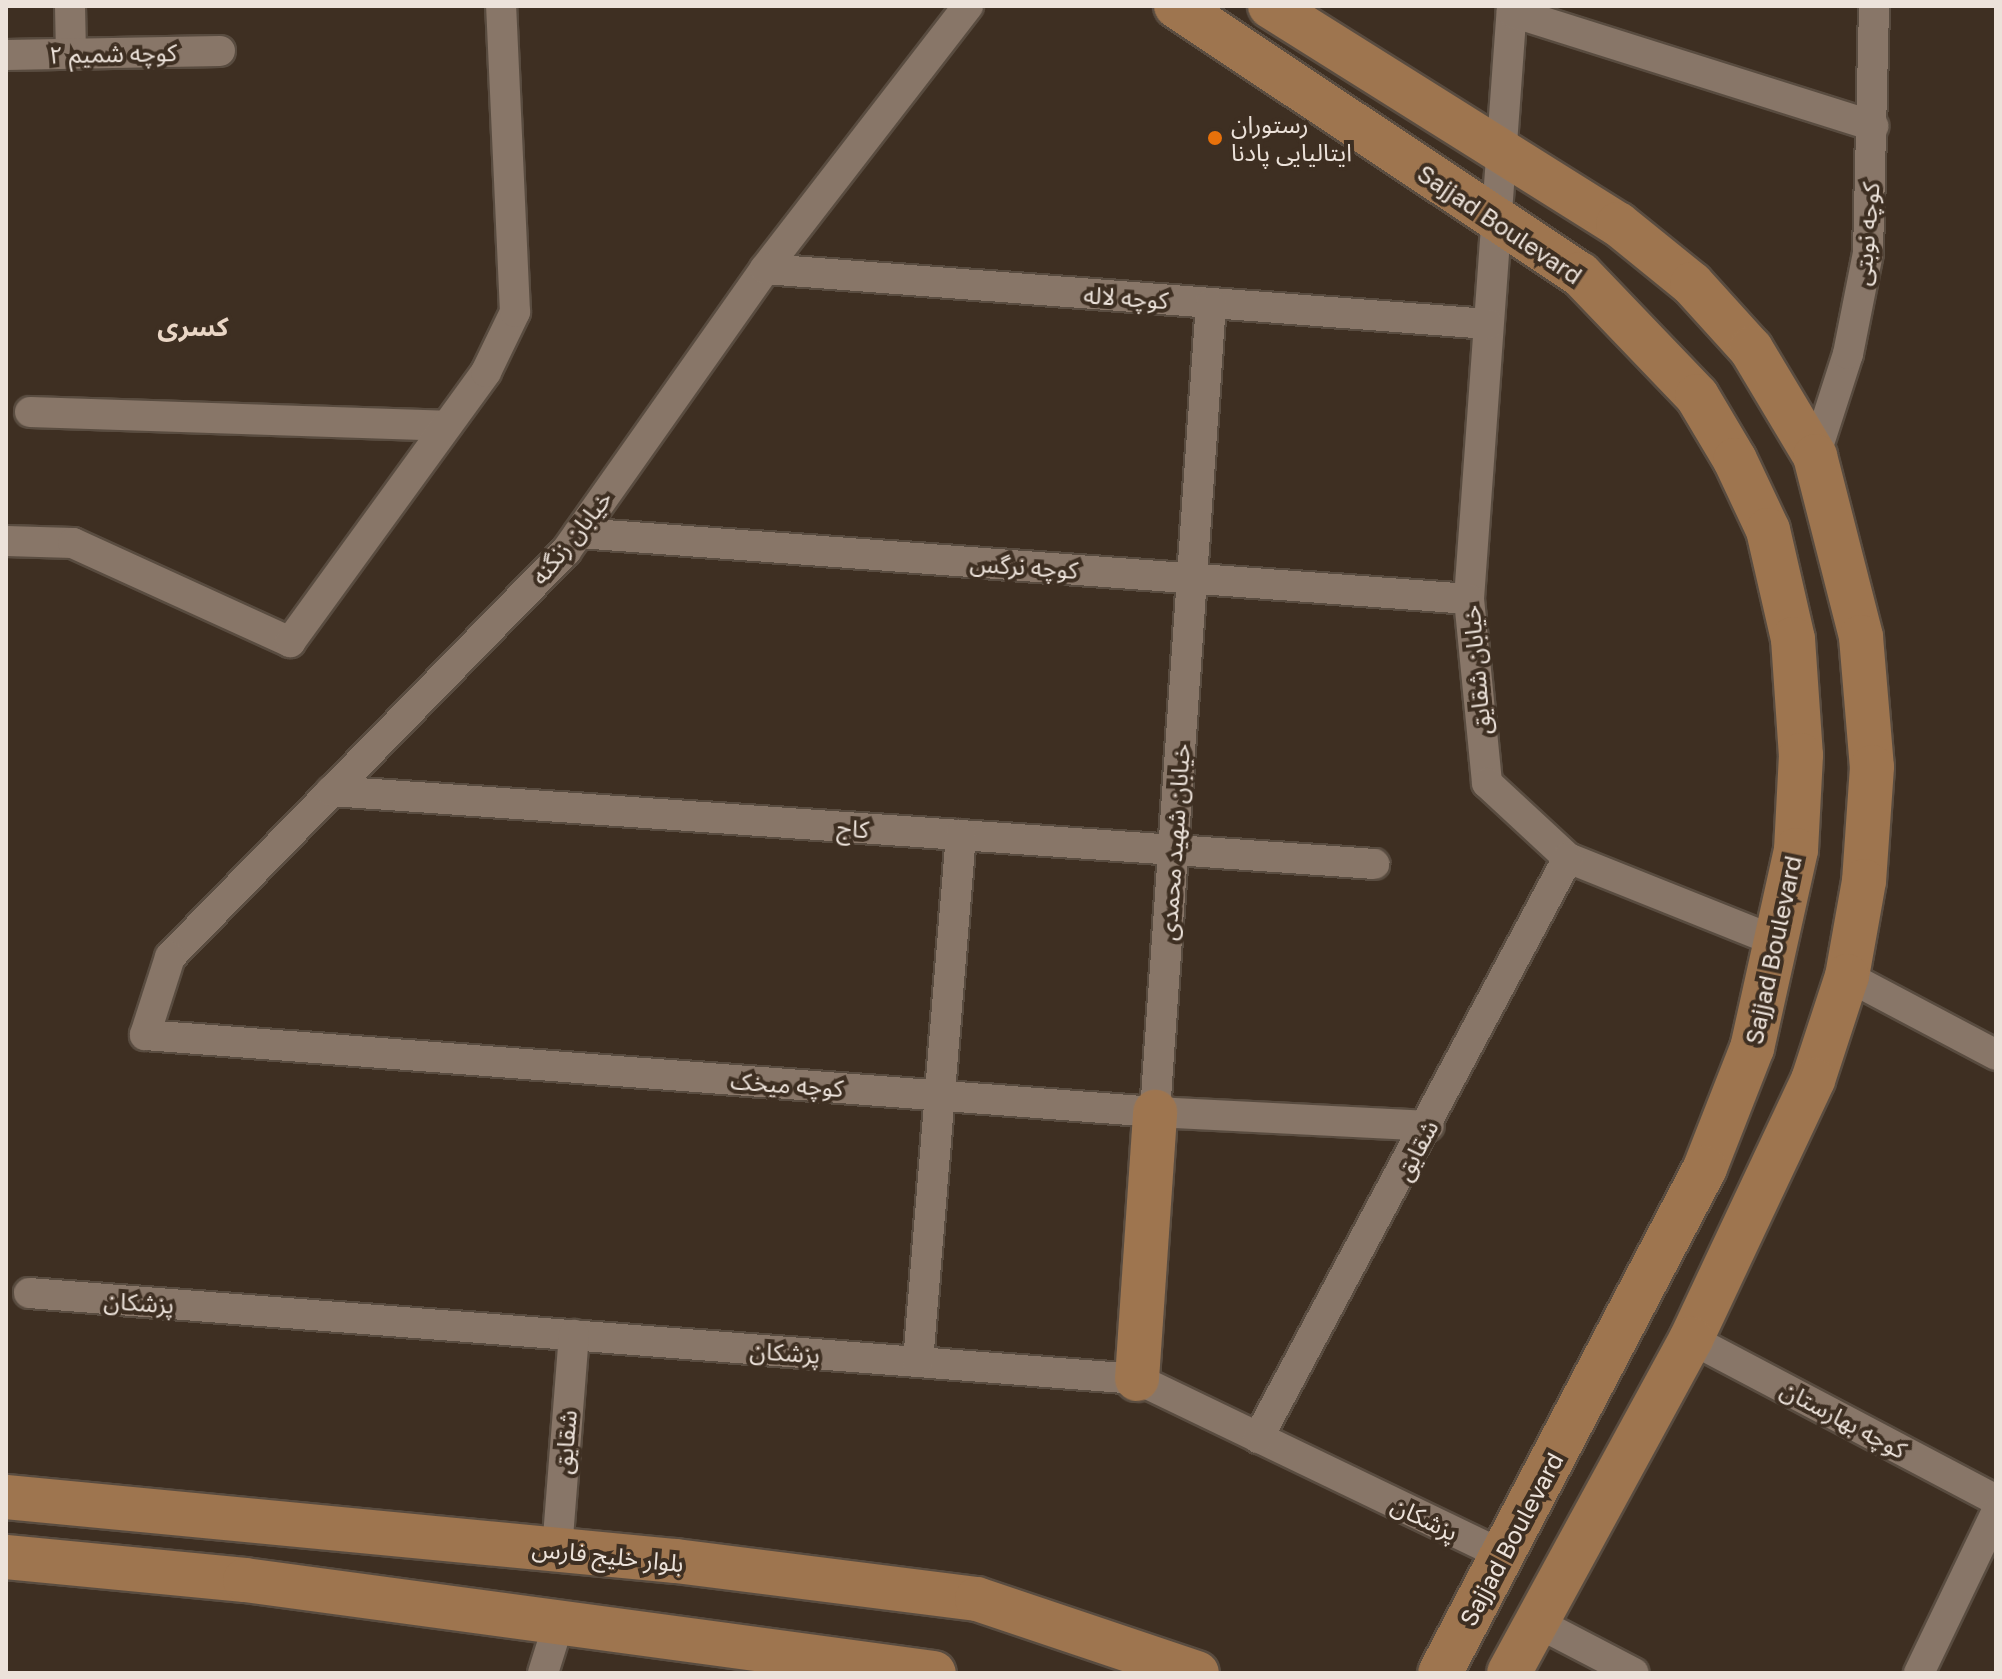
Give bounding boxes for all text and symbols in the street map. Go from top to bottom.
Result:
street label: کوچه شمیم ۲ [49,37,177,69]
place label: رستوران ایتالیایی پادنا [1231,110,1352,166]
marker: رستوران ایتالیایی پادنا [1206,129,1224,147]
street label: Sajjad Boulevard [1412,158,1588,290]
street label: کوچه نوبتی [1847,181,1885,287]
street label: کوچه لاله [1083,280,1169,314]
district label: کسری [157,311,229,343]
street label: خیابان زنگنه [524,484,618,590]
street label: کوچه نرگس [969,548,1079,584]
street label: خیابان شقایق [1456,604,1496,736]
street label: خیابان شهید محمدی [1153,743,1195,941]
street label: کاج [836,813,870,843]
street label: Sajjad Boulevard [1739,853,1807,1047]
street label: کوچه میخک [730,1066,844,1102]
street label: شقایق [1388,1115,1444,1185]
street label: پزشکان [103,1285,175,1319]
street label: پزشکان [749,1335,821,1369]
street label: کوچه بهارستان [1776,1374,1912,1464]
street label: شقایق [548,1409,582,1475]
street label: Sajjad Boulevard [1453,1447,1569,1631]
street label: پزشکان [1387,1490,1463,1546]
street label: بلوار خلیج فارس [531,1533,685,1577]

